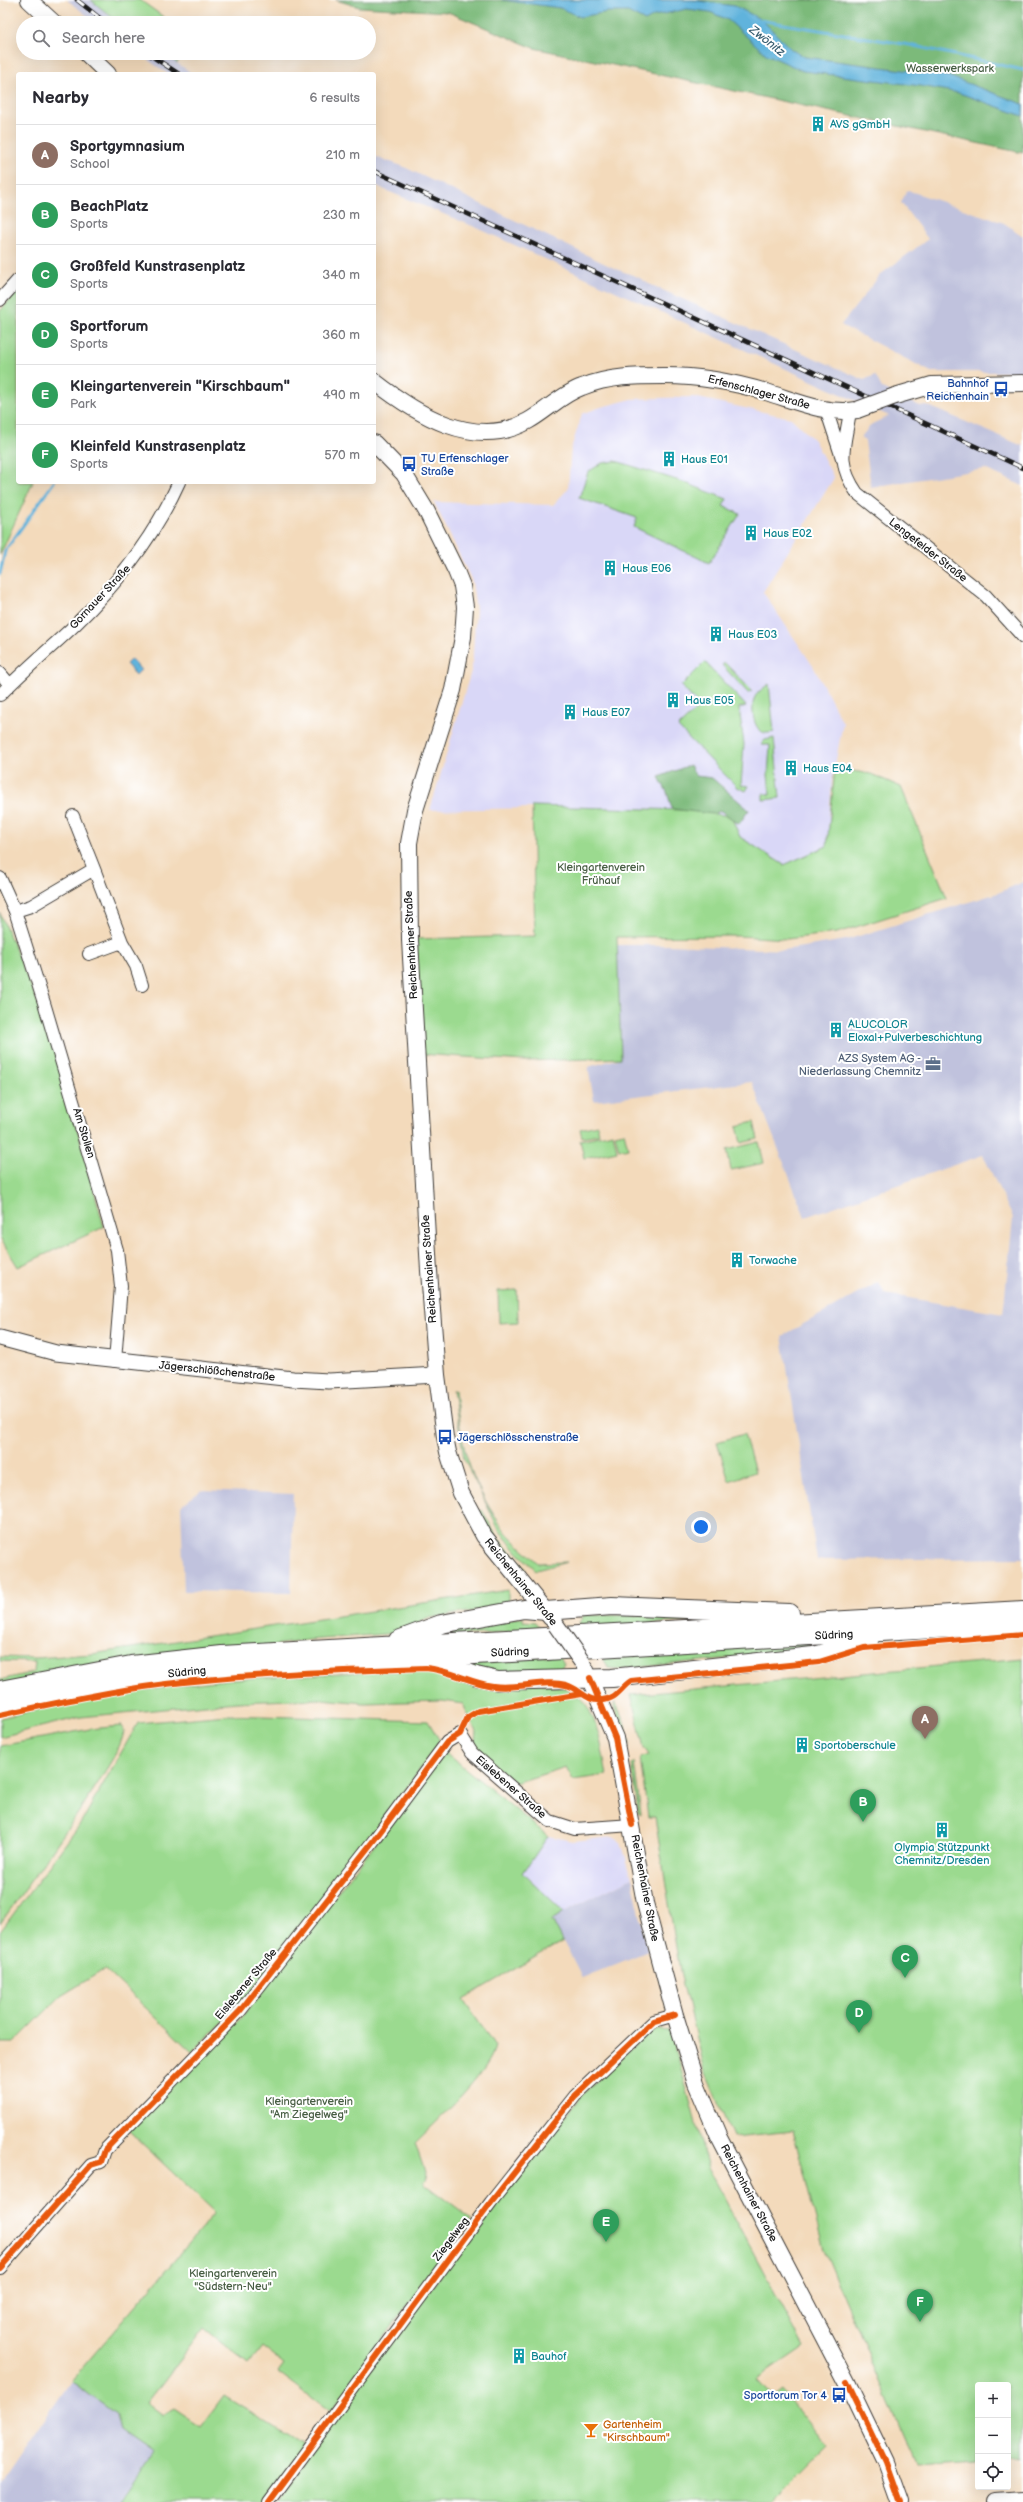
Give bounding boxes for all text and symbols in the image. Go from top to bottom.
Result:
search box [16,16,376,60]
water label: Zwönitz [745,22,788,60]
icon: search [30,27,52,49]
text: Search here [62,29,145,48]
park label: Wasserwerkspark [906,62,994,75]
text: Nearby [32,88,89,108]
text: 6 results [310,90,360,106]
building icon: AVS gGmbH [809,115,827,133]
place label: AVS gGmbH [830,118,890,131]
text: Sportgymnasium [70,137,185,156]
text: A [41,147,49,163]
text: 210 m [326,147,360,163]
text: School [70,156,110,172]
text: BeachPlatz [70,197,148,216]
text: B [40,207,50,223]
text: 230 m [323,207,360,223]
text: Sports [70,216,108,232]
text: Großfeld Kunstrasenplatz [70,257,245,276]
text: C [40,267,50,283]
text: 340 m [322,267,360,283]
text: Sports [70,276,108,292]
text: Sportforum [70,317,148,336]
text: D [40,327,50,343]
text: 360 m [322,327,360,343]
text: Sports [70,336,108,352]
street label: Erfenschlager Straße [707,372,812,412]
text: Kleingartenverein "Kirschbaum" [70,377,290,396]
place label: Bahnhof Reichenhain [926,377,990,403]
bus stop icon: Bahnhof Reichenhain [992,380,1010,398]
text: E [41,387,49,403]
text: 490 m [323,387,360,403]
text: Park [70,396,96,412]
text: Kleinfeld Kunstrasenplatz [70,437,246,456]
text: F [41,447,49,463]
text: 570 m [324,447,360,463]
building icon: Haus E01 [660,450,678,468]
place label: TU Erfenschlager Straße [421,452,509,478]
place label: Haus E01 [681,453,728,466]
bus stop icon: TU Erfenschlager Straße [400,455,418,473]
text: Sports [70,456,108,472]
street label: Lengefelder Straße [886,515,970,585]
building icon: Haus E02 [742,524,760,542]
place label: Haus E02 [763,527,813,540]
building icon: Haus E06 [601,559,619,577]
street label: Gornauer Straße [67,562,133,632]
place label: Haus E06 [622,562,672,575]
building icon: Haus E03 [707,625,725,643]
place label: Haus E03 [728,628,778,641]
building icon: Haus E05 [664,691,682,709]
place label: Haus E05 [685,694,734,707]
building icon: Haus E07 [561,703,579,721]
place label: Haus E07 [582,706,631,719]
building icon: Haus E04 [782,759,800,777]
place label: Haus E04 [803,762,853,775]
park label: Kleingartenverein Frühauf [557,861,645,887]
street label: Reichenhainer Straße [402,890,420,1000]
place label: ALUCOLOR Eloxal+Pulverbeschichtung [848,1018,982,1044]
building icon: ALUCOLOR Eloxal+Pulverbeschichtung [827,1021,845,1039]
place label: AZS System AG - Niederlassung Chemnitz [799,1052,922,1078]
office icon: AZS System AG - Niederlassung Chemnitz [924,1055,942,1073]
street label: Am Stollen [70,1106,98,1160]
street label: Reichenhainer Straße [419,1214,439,1324]
building icon: Torwache [728,1251,746,1269]
place label: Torwache [749,1254,797,1267]
street label: Jägerschlößchenstraße [158,1358,276,1384]
bus stop icon: Jägerschlösschenstraße [436,1428,454,1446]
place label: Jägerschlösschenstraße [457,1431,579,1444]
your location [691,1517,711,1537]
street label: Reichenhainer Straße [482,1536,561,1629]
street label: Südring [815,1628,853,1642]
street label: Südring [491,1645,529,1659]
street label: Südring [167,1664,207,1680]
pin: A [912,1706,938,1739]
building icon: Sportoberschule [793,1736,811,1754]
place label: Sportoberschule [814,1739,896,1752]
street label: Eislebener Straße [473,1753,549,1821]
pin: B [850,1789,876,1822]
building icon: Olympia Stützpunkt Chemnitz/Dresden [933,1821,951,1839]
street label: Reichenhainer Straße [628,1833,662,1943]
place label: Olympia Stützpunkt Chemnitz/Dresden [894,1841,990,1867]
street label: Eislebener Straße [212,1945,280,2022]
pin: C [892,1945,918,1978]
pin: D [846,2000,872,2033]
park label: Kleingartenverein "Am Ziegelweg" [265,2095,353,2121]
street label: Reichenhainer Straße [718,2142,780,2244]
pin: E [593,2209,619,2242]
street label: Ziegelweg [430,2215,472,2264]
park label: Kleingartenverein "Südstern-Neu" [189,2267,277,2293]
pin: F [907,2289,933,2322]
building icon: Bauhof [510,2347,528,2365]
place label: Bauhof [531,2350,567,2363]
map controls [975,2382,1011,2490]
button: + [975,2382,1011,2418]
bus stop icon: Sportforum Tor 4 [830,2386,848,2404]
place label: Sportforum Tor 4 [744,2389,827,2402]
place label: Gartenheim "Kirschbaum" [603,2418,670,2444]
button: − [975,2418,1011,2454]
bar icon: Gartenheim "Kirschbaum" [582,2421,600,2439]
button: locate [975,2454,1011,2490]

